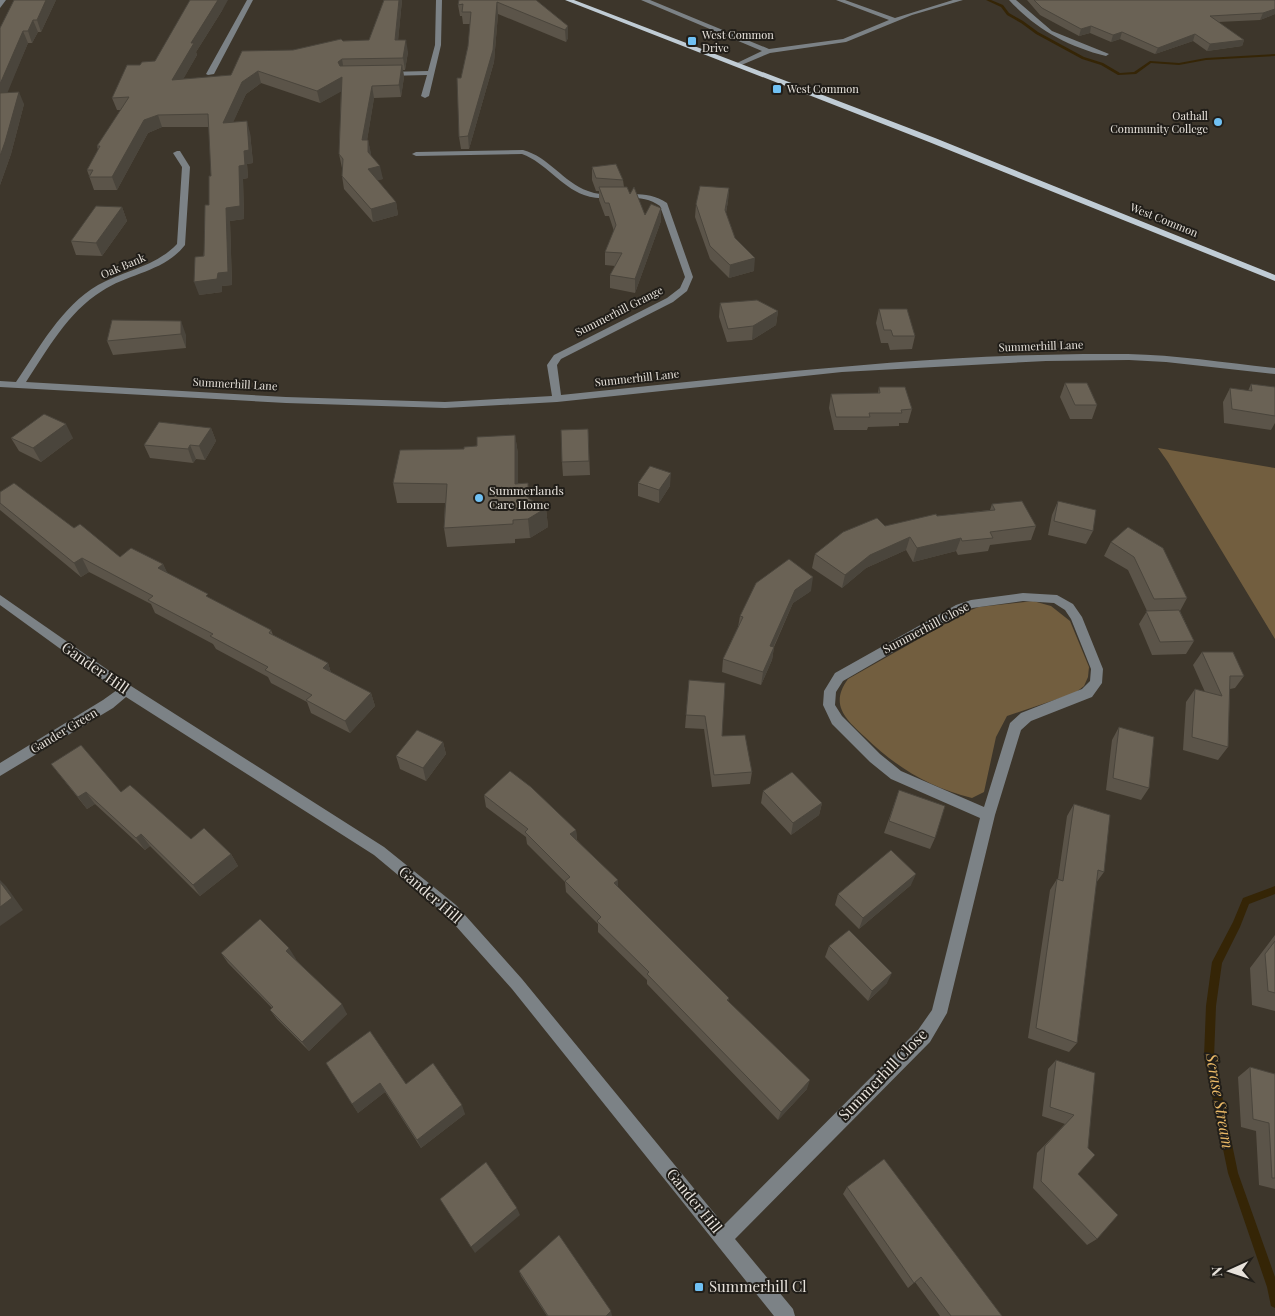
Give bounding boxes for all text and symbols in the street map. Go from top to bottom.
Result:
place label: West Common Drive [701,27,774,55]
marker: West Common Drive [686,35,698,47]
place label: West Common [786,81,859,96]
marker: West Common [771,83,783,95]
place label: Oathall Community College [1110,108,1208,136]
marker: Oathall Community College [1212,116,1224,128]
street label: West Common [1127,199,1201,240]
street label: Oak Bank [98,249,147,282]
street label: Summerhill Grange [572,282,666,339]
street label: Summerhill Lane [998,337,1084,354]
street label: Summerhill Lane [594,366,680,389]
street label: Summerhill Lane [192,374,278,393]
place label: Summerlands Care Home [489,482,564,512]
marker: Summerlands Care Home [473,492,485,504]
street label: Summerhill Close [879,598,972,657]
street label: Gander Hill [58,637,133,698]
street label: Gander Green [27,704,100,756]
street label: Gander Hill [395,861,467,927]
street label: Summerhill Close [833,1024,931,1124]
water label: Scrase Stream [1202,1051,1239,1150]
street label: Gander Hill [663,1164,727,1237]
north arrow [1205,1246,1255,1296]
text: N [1207,1266,1226,1277]
place label: Summerhill Cl [709,1276,807,1296]
marker: Summerhill Cl [693,1281,705,1293]

